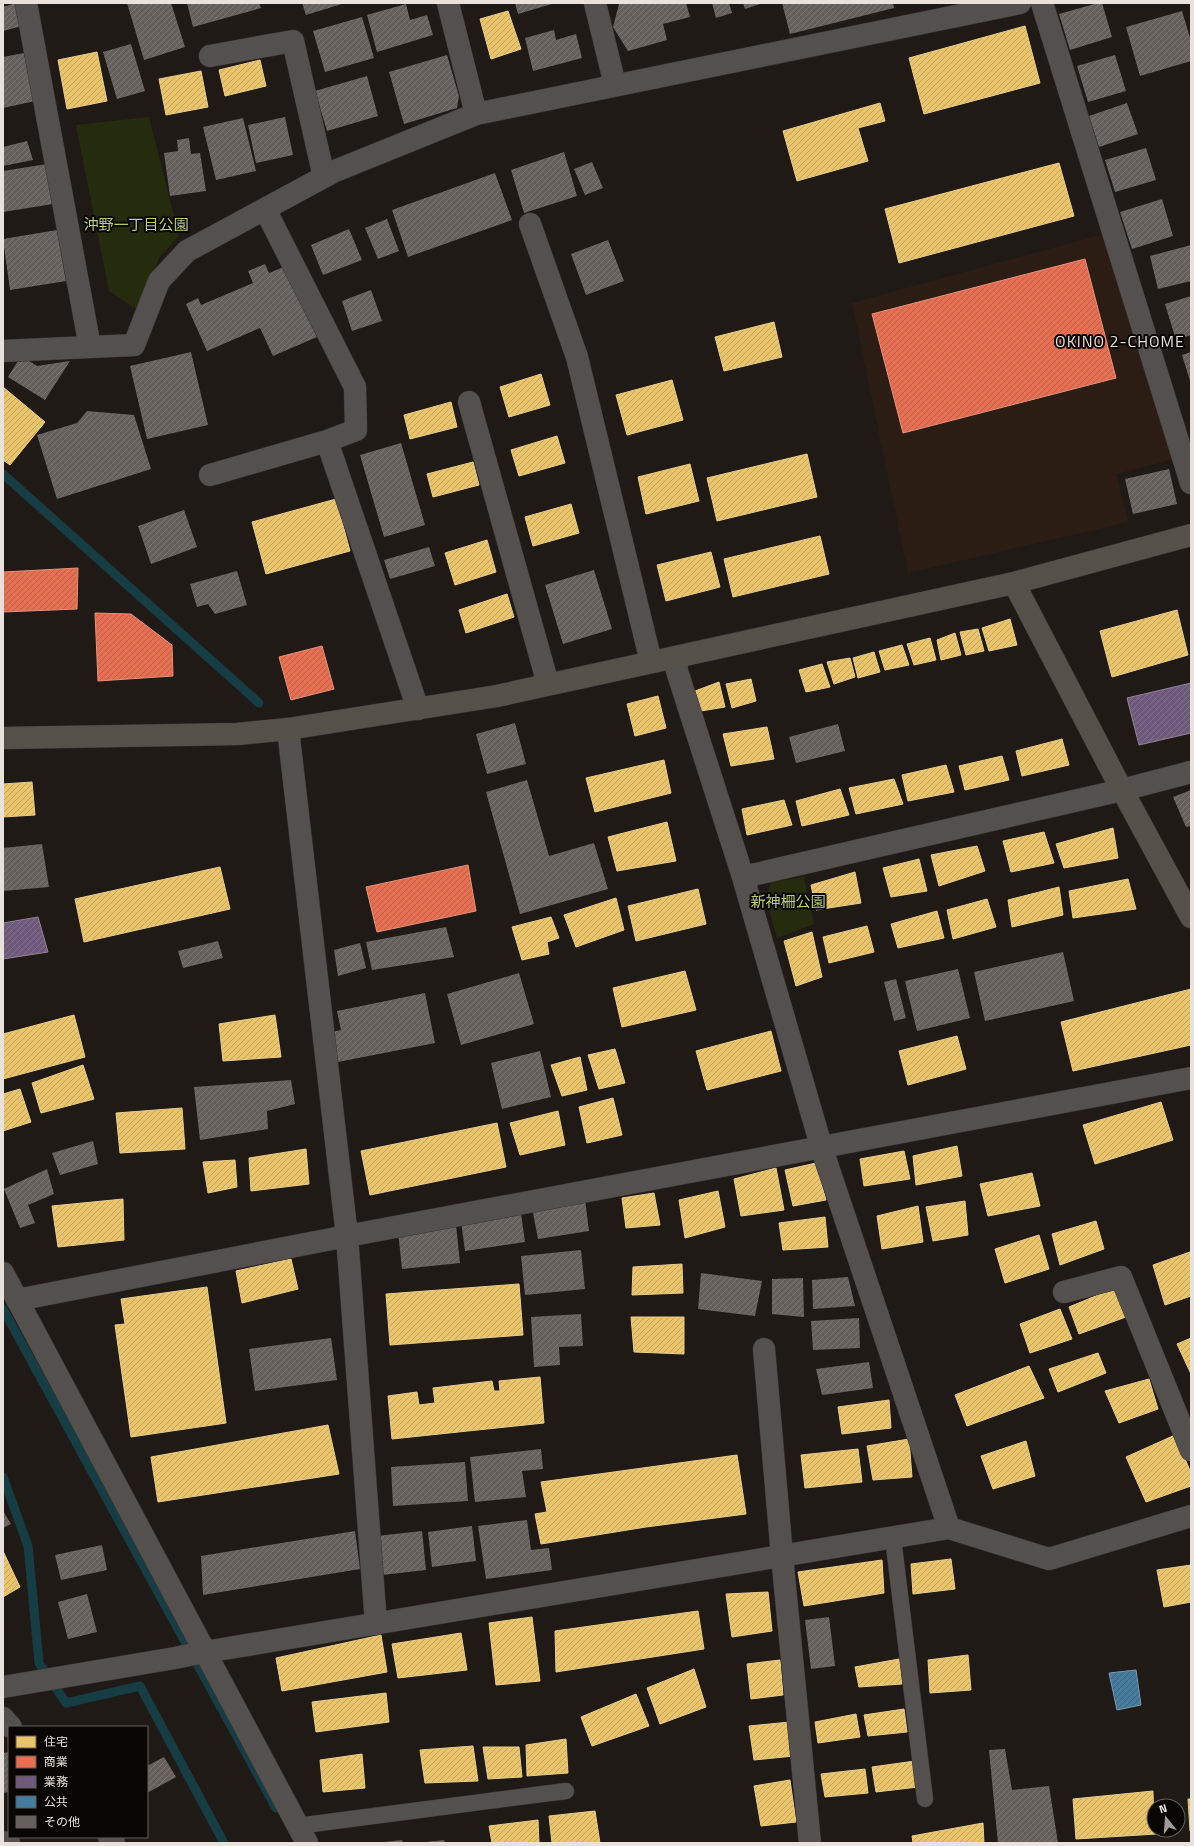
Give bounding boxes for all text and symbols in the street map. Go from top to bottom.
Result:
park label: 沖野一丁目公園 [83,213,189,236]
district label: OKINO 2-CHOME [1055,329,1185,353]
park label: 新神柵公園 [750,890,826,913]
legend [8,1726,148,1838]
text: 住宅 [44,1732,68,1751]
text: 商業 [44,1752,68,1771]
text: 業務 [44,1772,68,1791]
text: 公共 [44,1792,68,1811]
north arrow [1146,1798,1186,1838]
text: N [1157,1800,1169,1817]
text: その他 [44,1812,80,1831]

